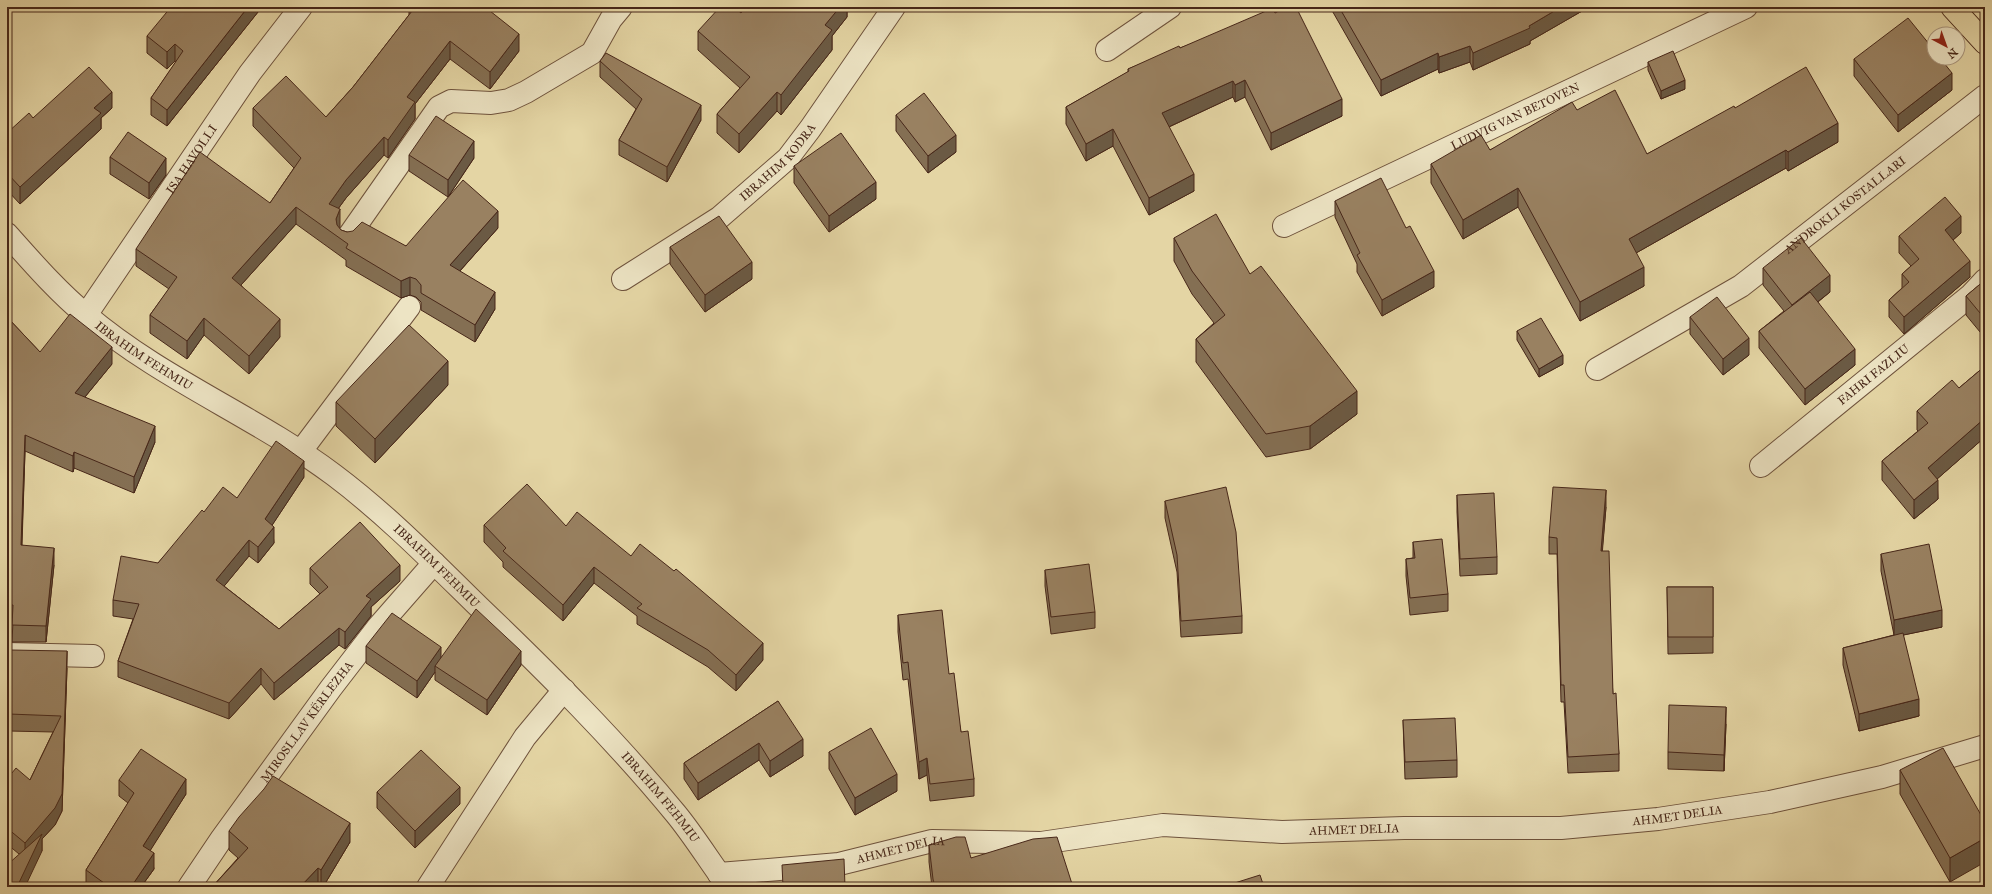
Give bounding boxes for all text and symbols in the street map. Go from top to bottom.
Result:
north arrow [1926,26,1966,66]
text: N [1944,45,1960,62]
street label: LUDVIG VAN BETOVEN [1449,80,1582,153]
street label: IBRAHIM KODRA [737,121,819,204]
street label: ISA HAVOLLI [163,122,220,197]
street label: ANDROKLI KOSTALLARI [1781,153,1909,257]
street label: IBRAHIM FEHMIU [92,318,195,393]
street label: FAHRI FAZLIU [1835,341,1913,408]
street label: IBRAHIM FEHMIU [391,521,483,611]
street label: MIROSLLAV KËRLEZHA [258,658,356,785]
street label: IBRAHIM FEHMIU [619,749,702,846]
street label: AHMET DELIA [1631,802,1723,828]
street label: AHMET DELIA [1308,821,1400,838]
street label: AHMET DELIA [854,834,945,867]

